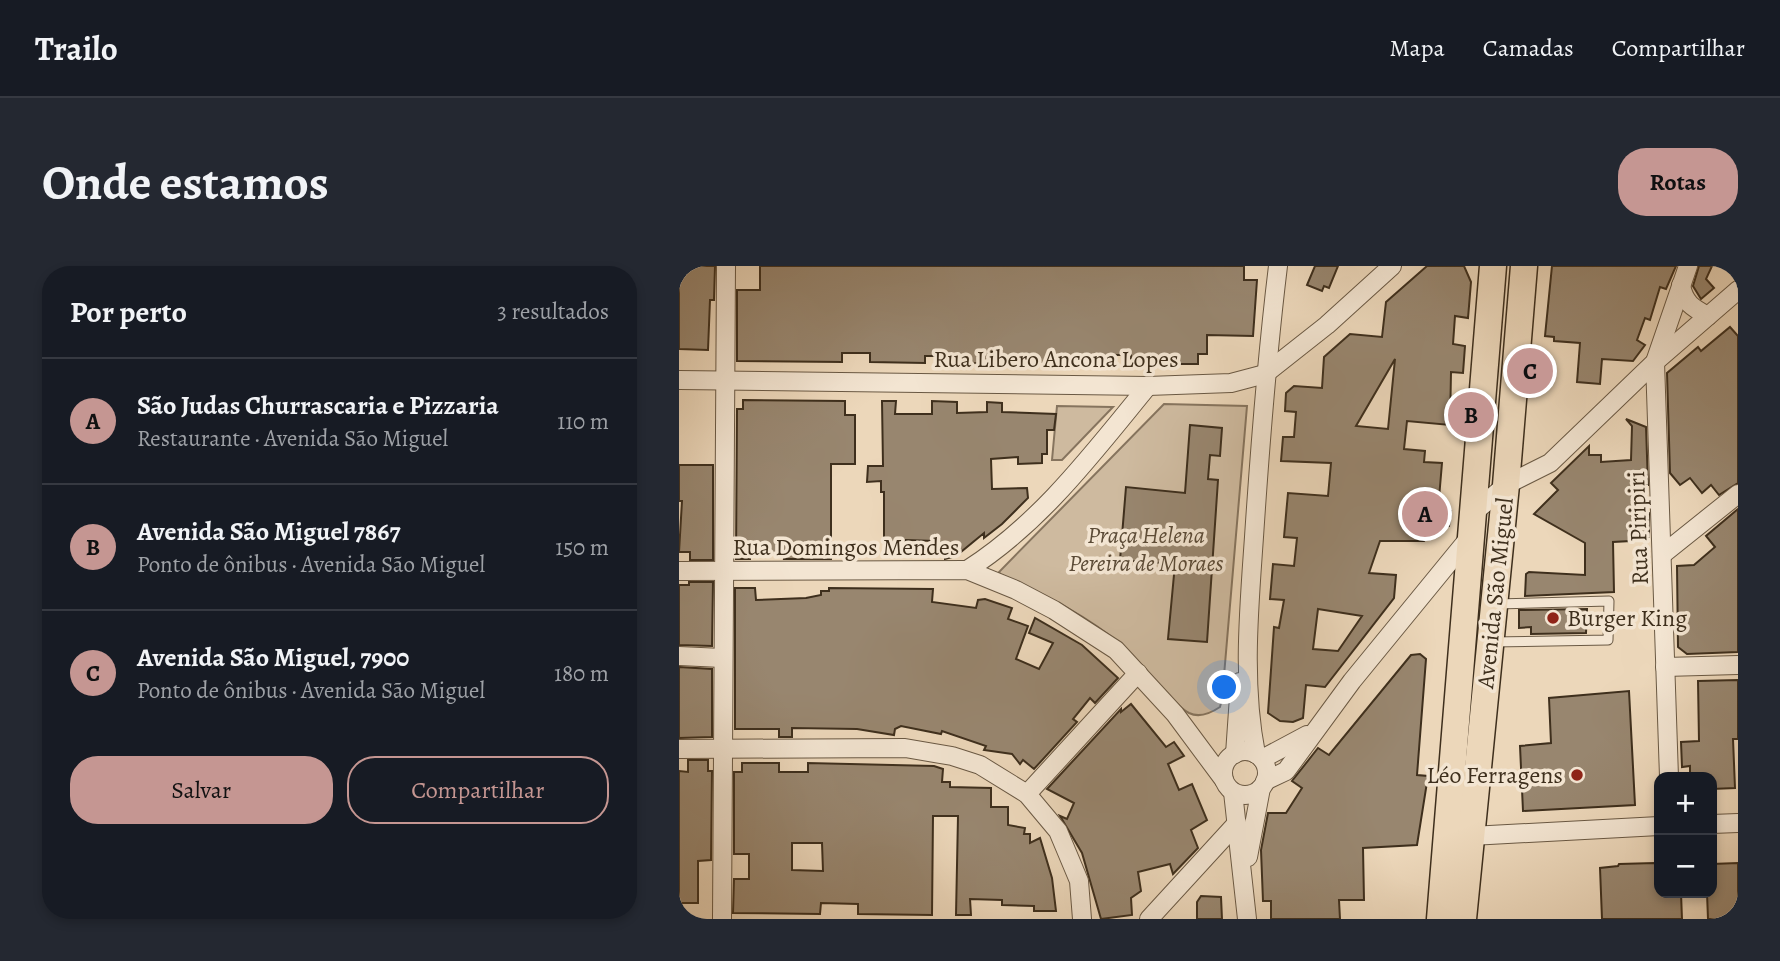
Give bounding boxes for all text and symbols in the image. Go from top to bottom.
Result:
text: Trailo [35,26,118,71]
text: Mapa [1390,32,1445,64]
text: Camadas [1483,32,1574,64]
text: Compartilhar [1612,32,1745,64]
button: Rotas [1618,148,1738,216]
text: Onde estamos [42,149,329,216]
text: Por perto [70,292,187,332]
text: 3 resultados [497,296,609,327]
street label: Rua Libero Ancona Lopes [933,343,1179,375]
pin: C [1507,345,1553,397]
text: São Judas Churrascaria e Pizzaria [137,388,499,423]
pin: B [1448,389,1494,441]
text: A [86,406,100,437]
text: 110 m [557,406,609,437]
text: Restaurante · Avenida São Miguel [137,423,448,454]
street label: Rua Piripiri [1620,470,1656,586]
pin: A [1402,488,1448,540]
street label: Avenida São Miguel [1469,496,1521,691]
text: Avenida São Miguel 7867 [137,514,401,549]
park label: Praça Helena Pereira de Moraes [1069,519,1223,579]
street label: Rua Domingos Mendes [733,531,960,563]
text: B [86,532,100,563]
text: 150 m [555,532,609,563]
text: Ponto de ônibus · Avenida São Miguel [137,549,485,580]
place label: Burger King [1567,602,1687,634]
marker: Burger King [1545,610,1561,626]
text: Avenida São Miguel, 7900 [137,640,409,675]
text: C [86,658,100,689]
text: 180 m [554,658,609,689]
your location [1207,670,1241,704]
text: Ponto de ônibus · Avenida São Miguel [137,675,485,706]
button: Salvar [70,756,333,824]
button: Compartilhar [347,756,609,824]
place label: Léo Ferragens [1427,759,1563,791]
marker: Léo Ferragens [1569,767,1585,783]
map controls [1654,772,1717,898]
button: + [1654,772,1717,835]
button: − [1654,835,1717,898]

